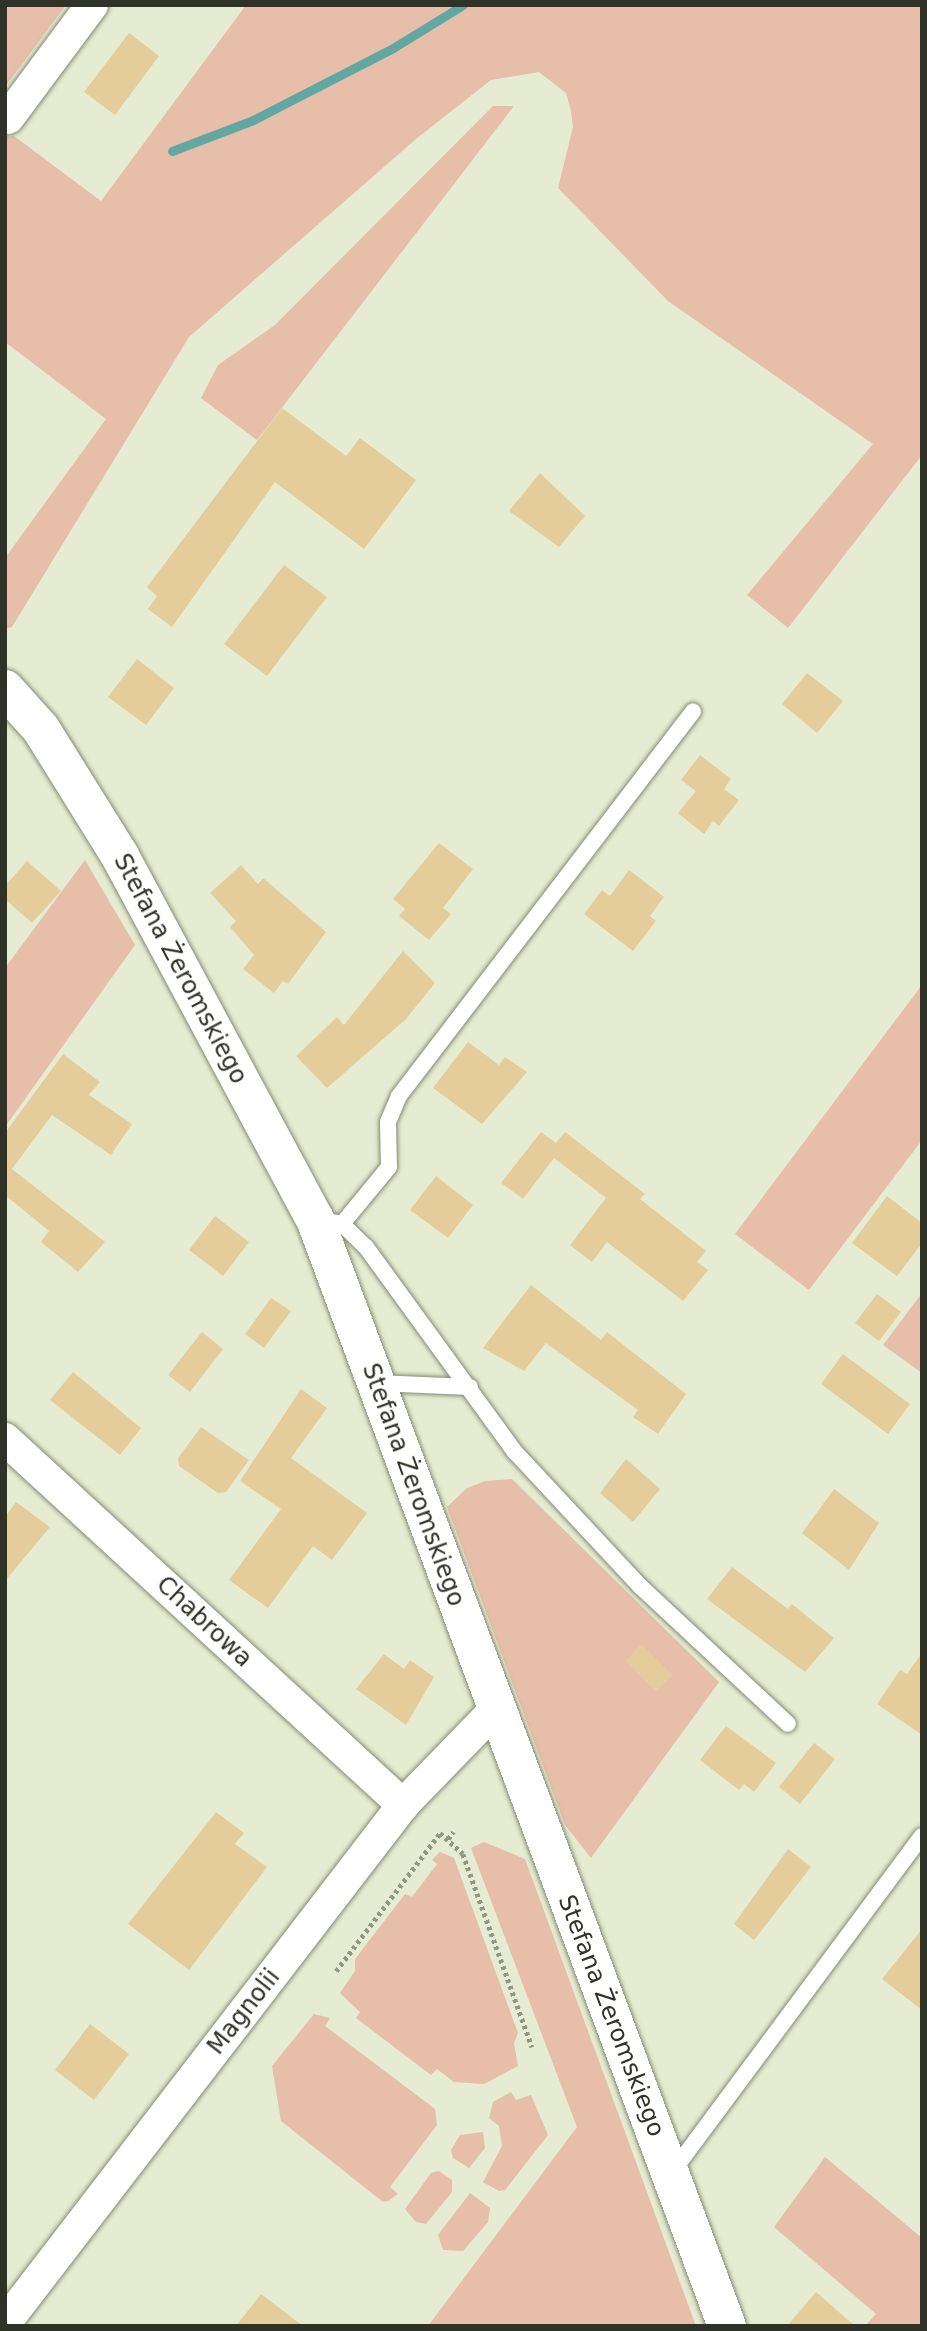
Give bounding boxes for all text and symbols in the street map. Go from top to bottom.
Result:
street label: Stefana Żeromskiego [107,849,253,1089]
street label: Stefana Żeromskiego [356,1360,470,1610]
street label: Chabrowa [150,1570,258,1674]
street label: Stefana Żeromskiego [552,1891,670,2141]
street label: Magnolii [202,1964,286,2060]

